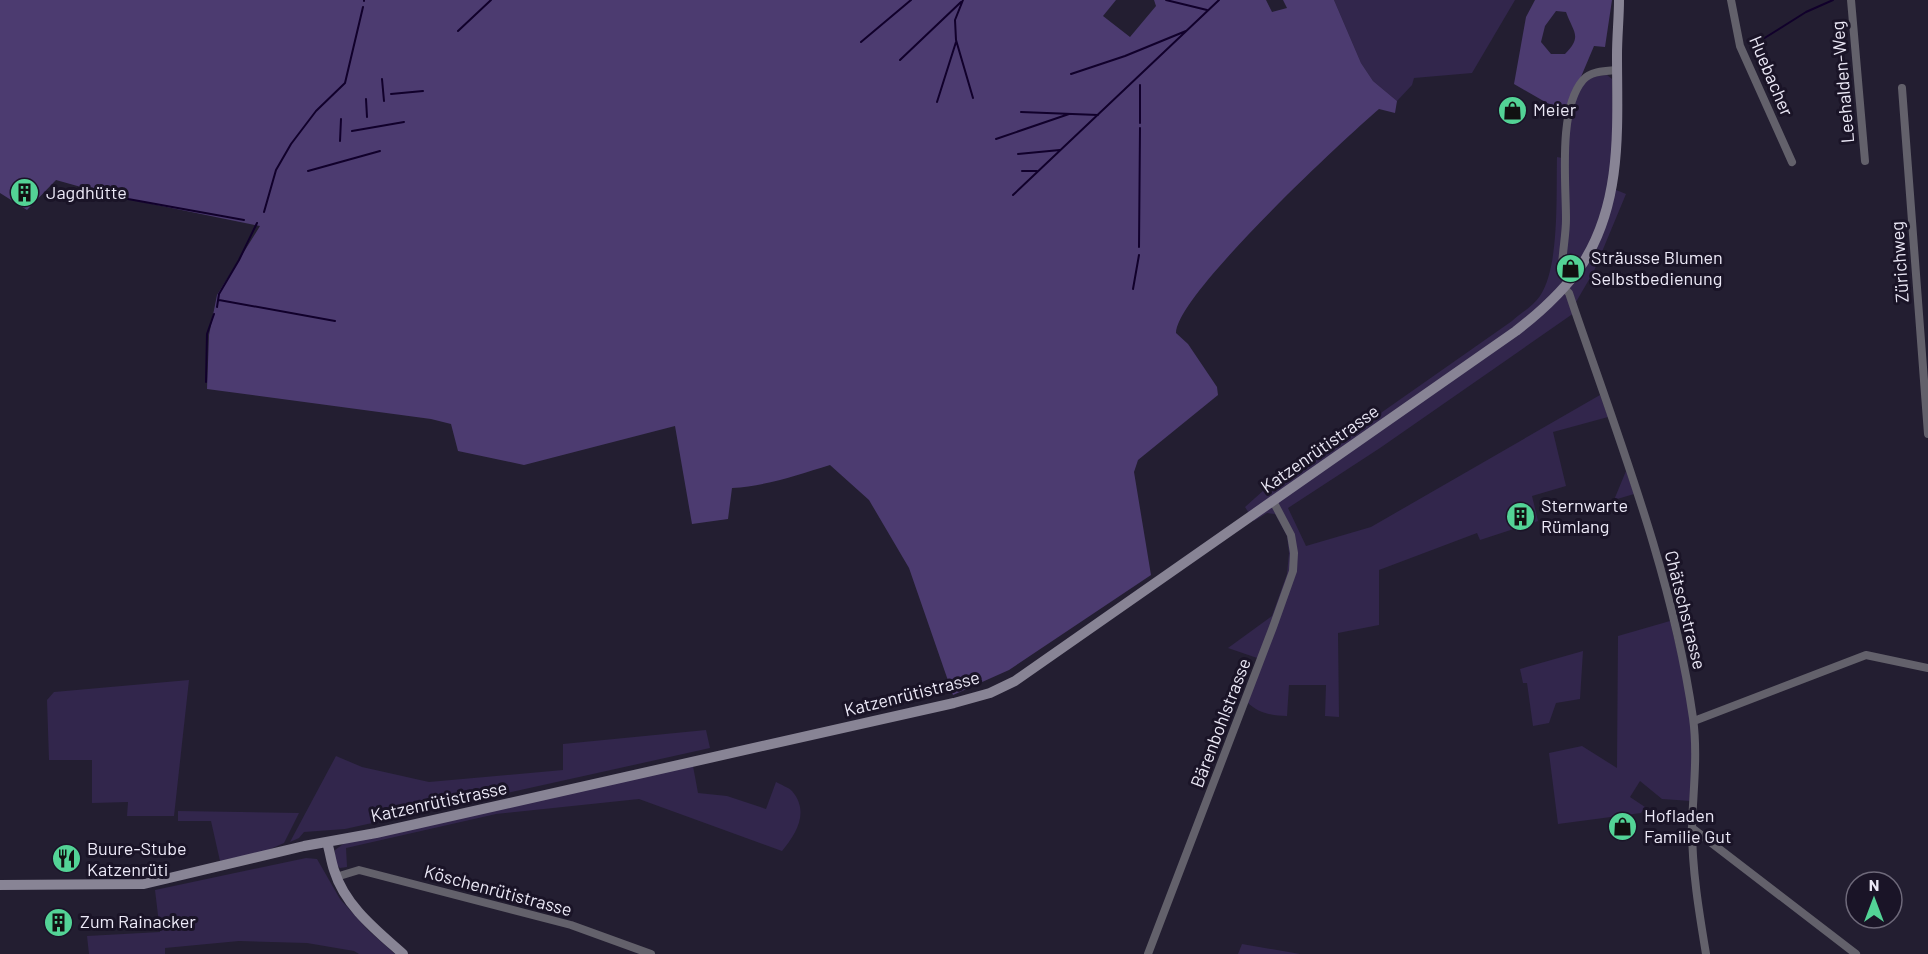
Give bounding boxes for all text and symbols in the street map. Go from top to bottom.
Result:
street label: Leehalden-Weg [1826,20,1858,144]
street label: Huebacher [1745,32,1799,119]
shop icon: Meier [1496,94,1528,126]
place label: Meier [1533,98,1577,120]
building icon: Jagdhütte [9,177,41,209]
place label: Jagdhütte [46,181,127,203]
street label: Zürichweg [1885,221,1913,304]
place label: Sträusse Blumen Selbstbedienung [1591,246,1723,289]
shop icon: Sträusse Blumen Selbstbedienung [1554,252,1586,284]
street label: Katzenrütistrasse [1256,399,1383,497]
place label: Sternwarte Rümlang [1541,494,1628,537]
building icon: Sternwarte Rümlang [1504,500,1536,532]
street label: Chätschstrasse [1661,548,1711,671]
street label: Bärenbohlstrasse [1185,655,1255,791]
street label: Katzenrütistrasse [842,666,982,721]
street label: Katzenrütistrasse [369,776,509,826]
place label: Hofladen Familie Gut [1644,804,1731,847]
shop icon: Hofladen Familie Gut [1607,810,1639,842]
place label: Buure-Stube Katzenrüti [87,837,187,880]
restaurant icon: Buure-Stube Katzenrüti [50,843,82,875]
street label: Köschenrütistrasse [422,860,575,920]
north arrow [1844,870,1904,930]
text: N [1869,875,1879,894]
building icon: Zum Rainacker [43,906,75,938]
place label: Zum Rainacker [80,910,196,932]

